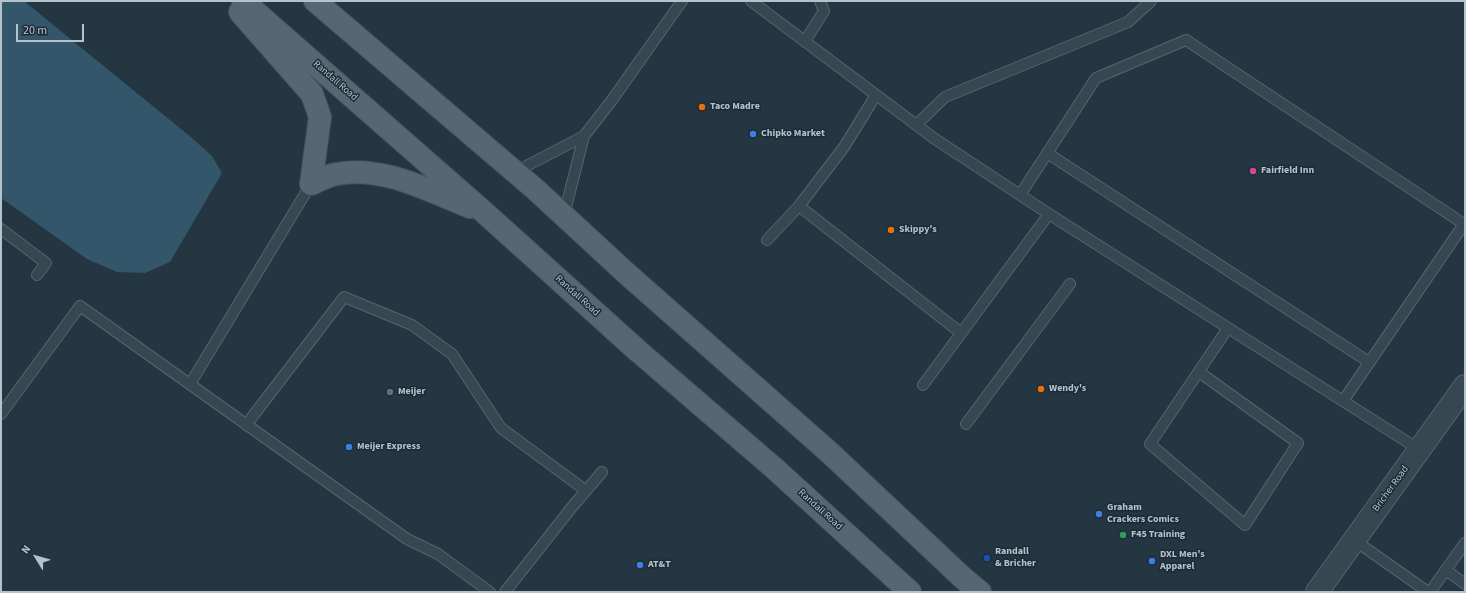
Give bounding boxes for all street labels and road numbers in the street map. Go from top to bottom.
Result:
street label: Randall Road [310,58,360,104]
street label: Randall Road [552,273,602,319]
street label: Bricher Road [1370,464,1412,514]
street label: Randall Road [795,487,845,533]

